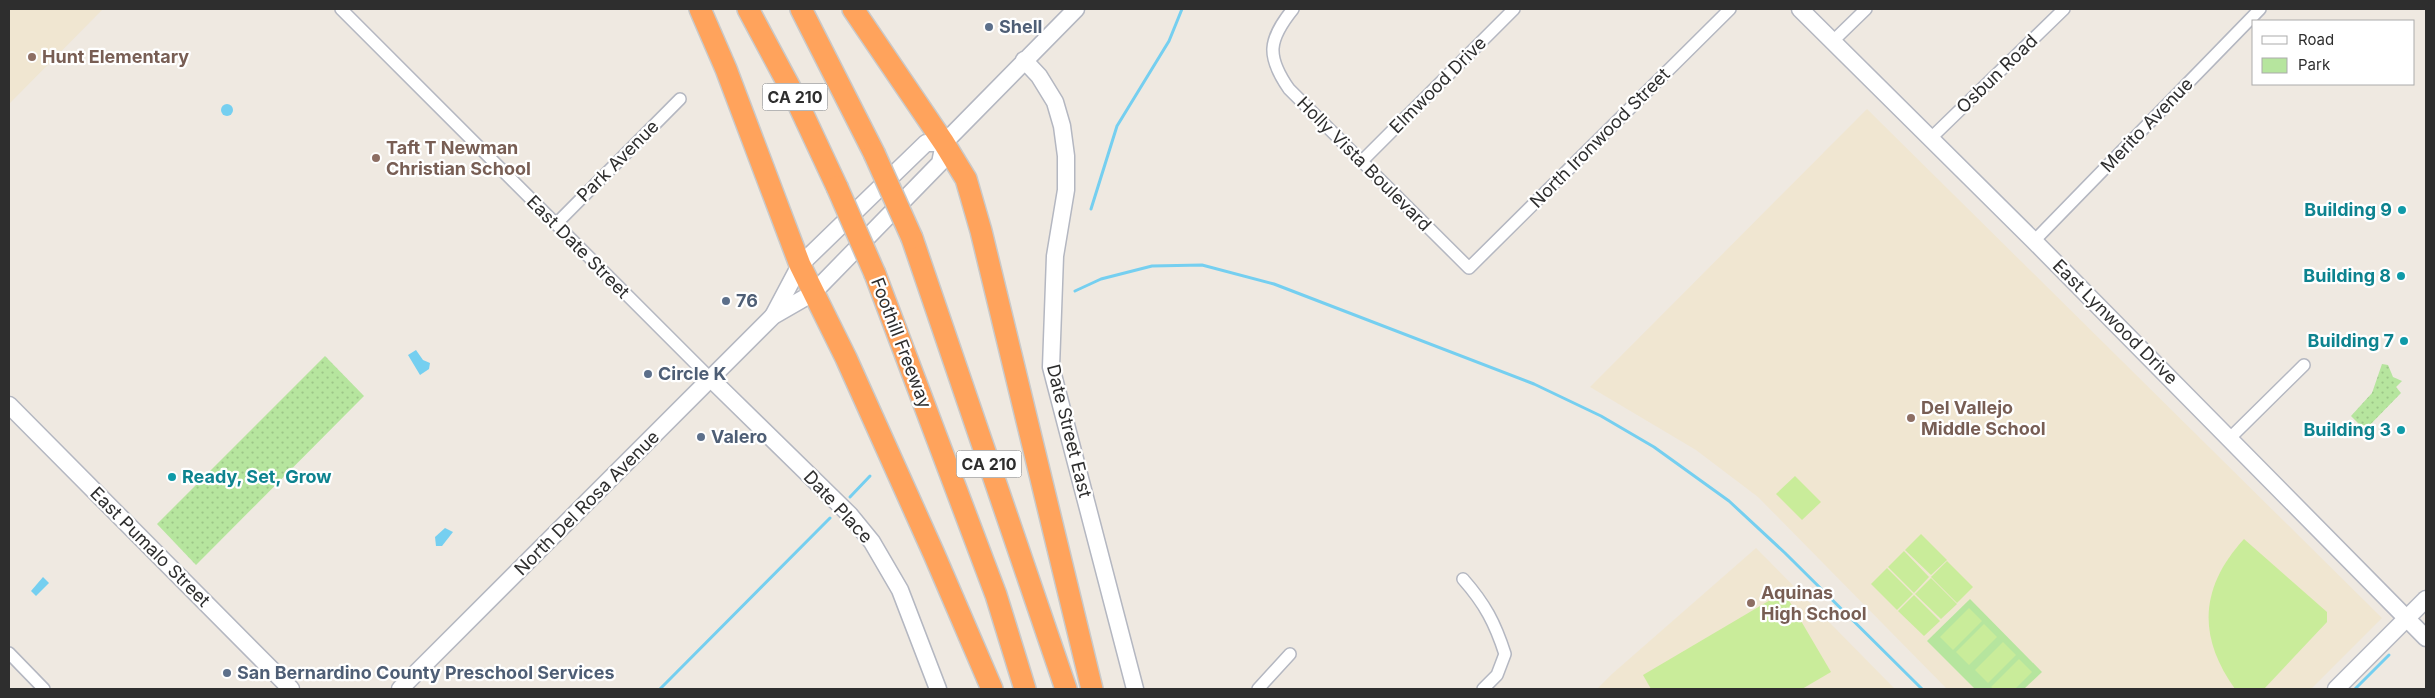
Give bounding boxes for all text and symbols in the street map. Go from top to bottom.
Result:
place label: Shell [999,16,1042,37]
legend [2252,20,2415,85]
marker: Shell [983,21,995,33]
street label: Osbun Road [1952,30,2041,117]
text: Road [2298,30,2334,49]
street label: Elmwood Drive [1385,32,1490,137]
place label: Hunt Elementary [42,46,189,67]
marker: Hunt Elementary [26,51,38,63]
text: Park [2298,55,2331,74]
street label: North Ironwood Street [1526,63,1674,212]
street label: Merito Avenue [2096,73,2197,176]
road number: CA 210 [762,84,828,110]
street label: Holly Vista Boulevard [1293,92,1436,235]
street label: Park Avenue [572,115,663,206]
place label: Taft T Newman Christian School [386,137,531,179]
marker: Taft T Newman Christian School [370,152,382,164]
street label: East Date Street [523,191,634,302]
place label: Building 9 [2304,199,2392,220]
marker: Building 9 [2396,204,2408,216]
street label: East Lynwood Drive [2049,255,2182,388]
place label: Building 8 [2303,265,2391,286]
marker: Building 8 [2395,270,2407,282]
street label: Foothill Freeway [867,275,936,411]
place label: 76 [736,290,758,311]
marker: 76 [720,295,732,307]
place label: Building 7 [2308,330,2394,351]
marker: Building 7 [2398,335,2410,347]
street label: Date Street East [1043,362,1096,500]
place label: Circle K [658,363,727,384]
marker: Circle K [642,368,654,380]
place label: Del Vallejo Middle School [1921,397,2046,439]
marker: Del Vallejo Middle School [1905,412,1917,424]
place label: Building 3 [2303,419,2391,440]
marker: Building 3 [2395,424,2407,436]
street label: North Del Rosa Avenue [510,426,663,579]
place label: Valero [711,426,767,447]
marker: Valero [695,431,707,443]
road number: CA 210 [956,450,1022,478]
place label: Ready, Set, Grow [182,466,332,487]
street label: Date Place [800,466,877,547]
marker: Ready, Set, Grow [166,471,178,483]
street label: East Pumalo Street [86,483,215,611]
place label: Aquinas High School [1761,582,1867,624]
marker: Aquinas High School [1745,597,1757,609]
place label: San Bernardino County Preschool Services [237,662,615,683]
marker: San Bernardino County Preschool Services [221,667,233,679]

